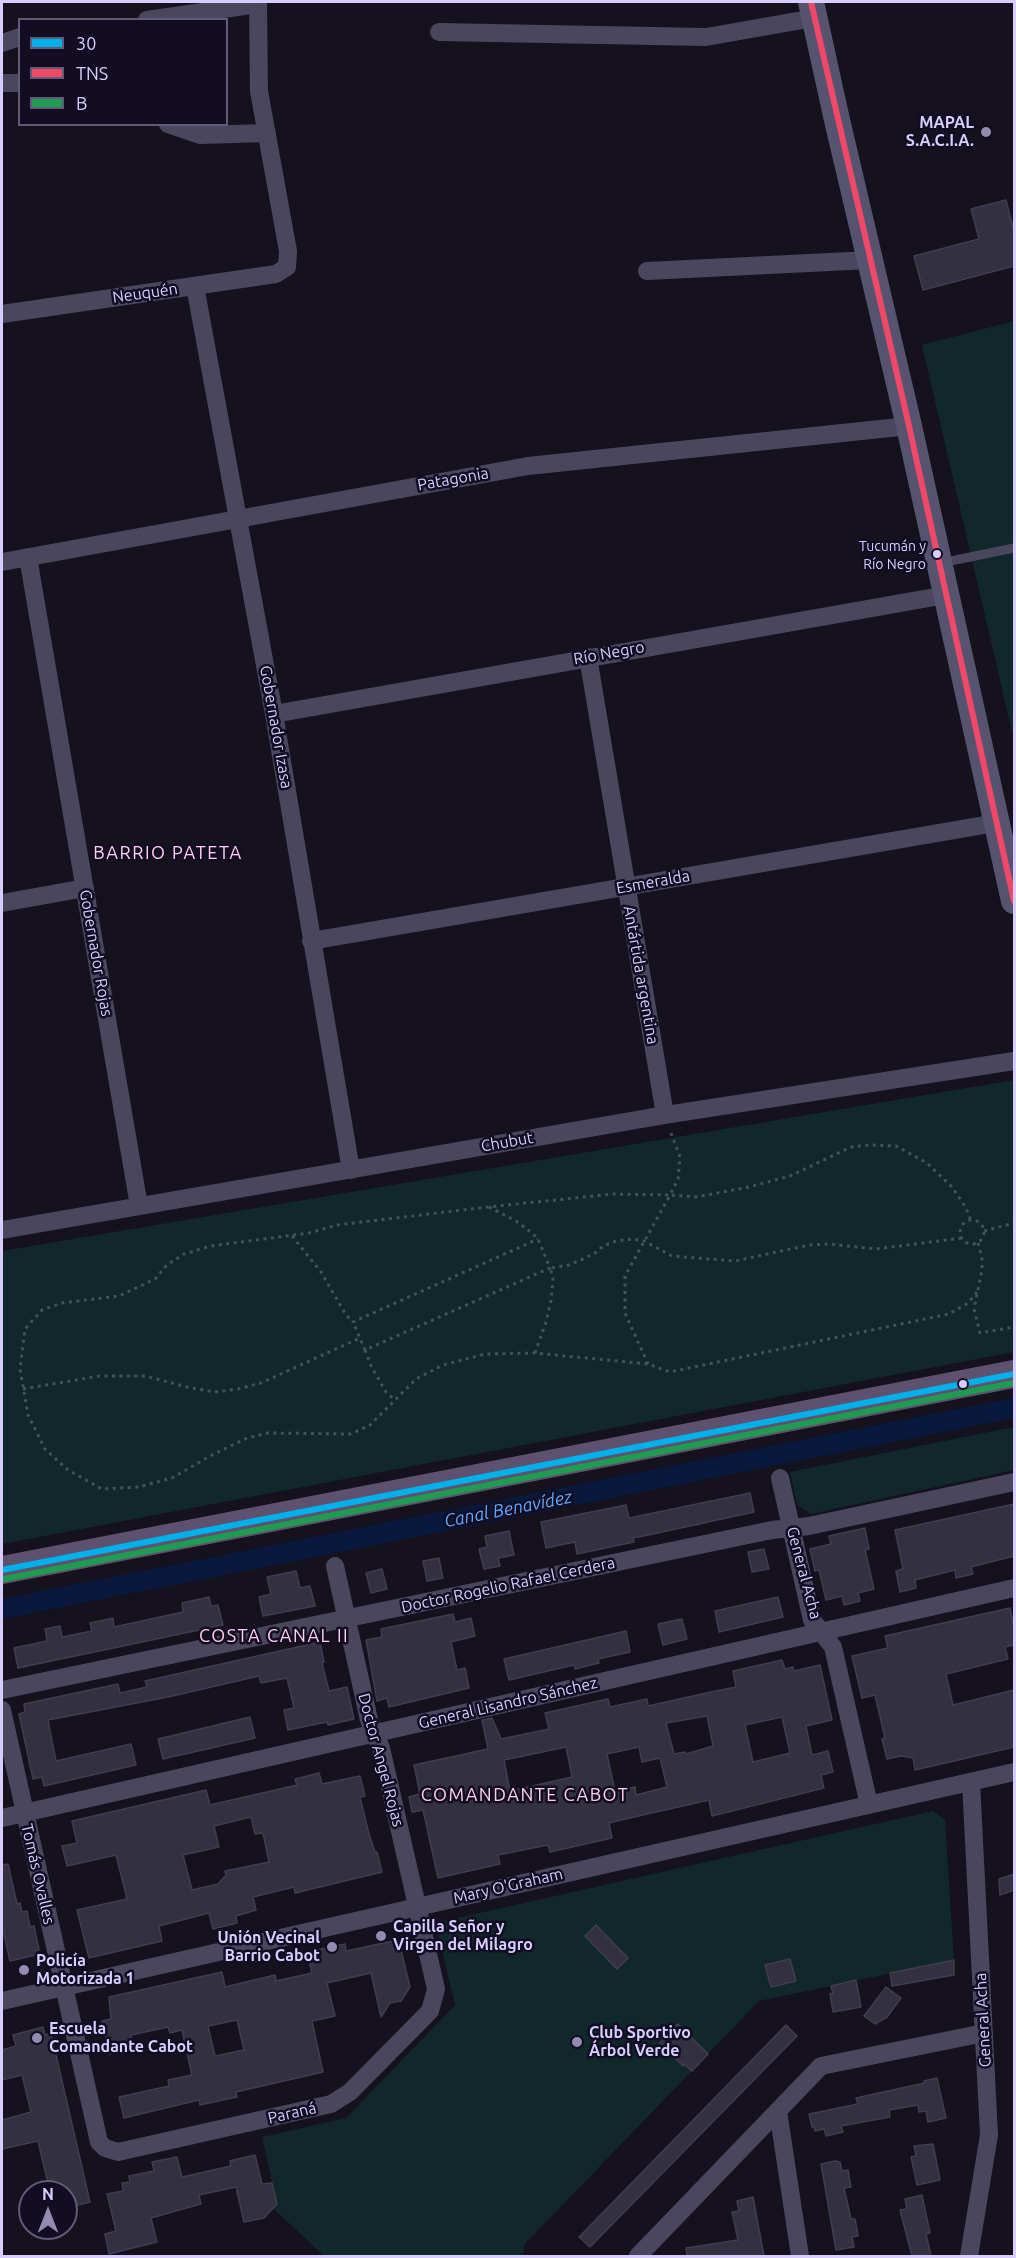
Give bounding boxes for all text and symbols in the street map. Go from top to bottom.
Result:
legend [18,18,228,126]
text: 30 [76,33,96,53]
text: TNS [76,63,108,83]
text: B [76,93,87,113]
place label: MAPAL S.A.C.I.A. [906,113,974,151]
marker: MAPAL S.A.C.I.A. [979,125,993,139]
street label: Neuquén [111,279,179,307]
street label: Patagonia [416,463,490,495]
place label: Tucumán y Río Negro [859,538,926,570]
marker: Tucumán y Río Negro [931,548,943,560]
street label: Río Negro [572,637,646,669]
street label: Gobernador Izasa [256,664,296,790]
district label: BARRIO PATETA [93,842,243,864]
street label: Esmeralda [615,866,691,898]
street label: Gobernador Rojas [75,888,117,1018]
street label: Antártida argentina [619,904,663,1046]
street label: Chubut [479,1128,535,1156]
unlabelled marker [957,1378,969,1390]
water label: Canal Benavídez [442,1486,574,1532]
street label: General Acha [782,1525,826,1621]
street label: Doctor Rogelio Rafael Cerdera [399,1553,617,1617]
district label: COSTA CANAL II [199,1625,349,1647]
street label: General Lisandro Sánchez [417,1673,599,1733]
street label: Doctor Angel Rojas [354,1691,408,1829]
district label: COMANDANTE CABOT [421,1784,629,1806]
street label: Tomás Ovalles [17,1822,59,1926]
street label: Mary O'Graham [451,1864,565,1908]
place label: Capilla Señor y Virgen del Milagro [393,1917,533,1955]
place label: Unión Vecinal Barrio Cabot [217,1928,320,1966]
marker: Capilla Señor y Virgen del Milagro [374,1929,388,1943]
marker: Unión Vecinal Barrio Cabot [325,1940,339,1954]
place label: Policía Motorizada 1 [36,1951,135,1989]
marker: Policía Motorizada 1 [17,1963,31,1977]
street label: General Acha [971,1972,995,2068]
place label: Escuela Comandante Cabot [49,2019,193,2057]
place label: Club Sportivo Árbol Verde [589,2023,691,2061]
marker: Escuela Comandante Cabot [30,2031,44,2045]
marker: Club Sportivo Árbol Verde [570,2035,584,2049]
street label: Paraná [266,2098,318,2128]
north arrow [18,2180,78,2240]
text: N [42,2185,54,2203]

